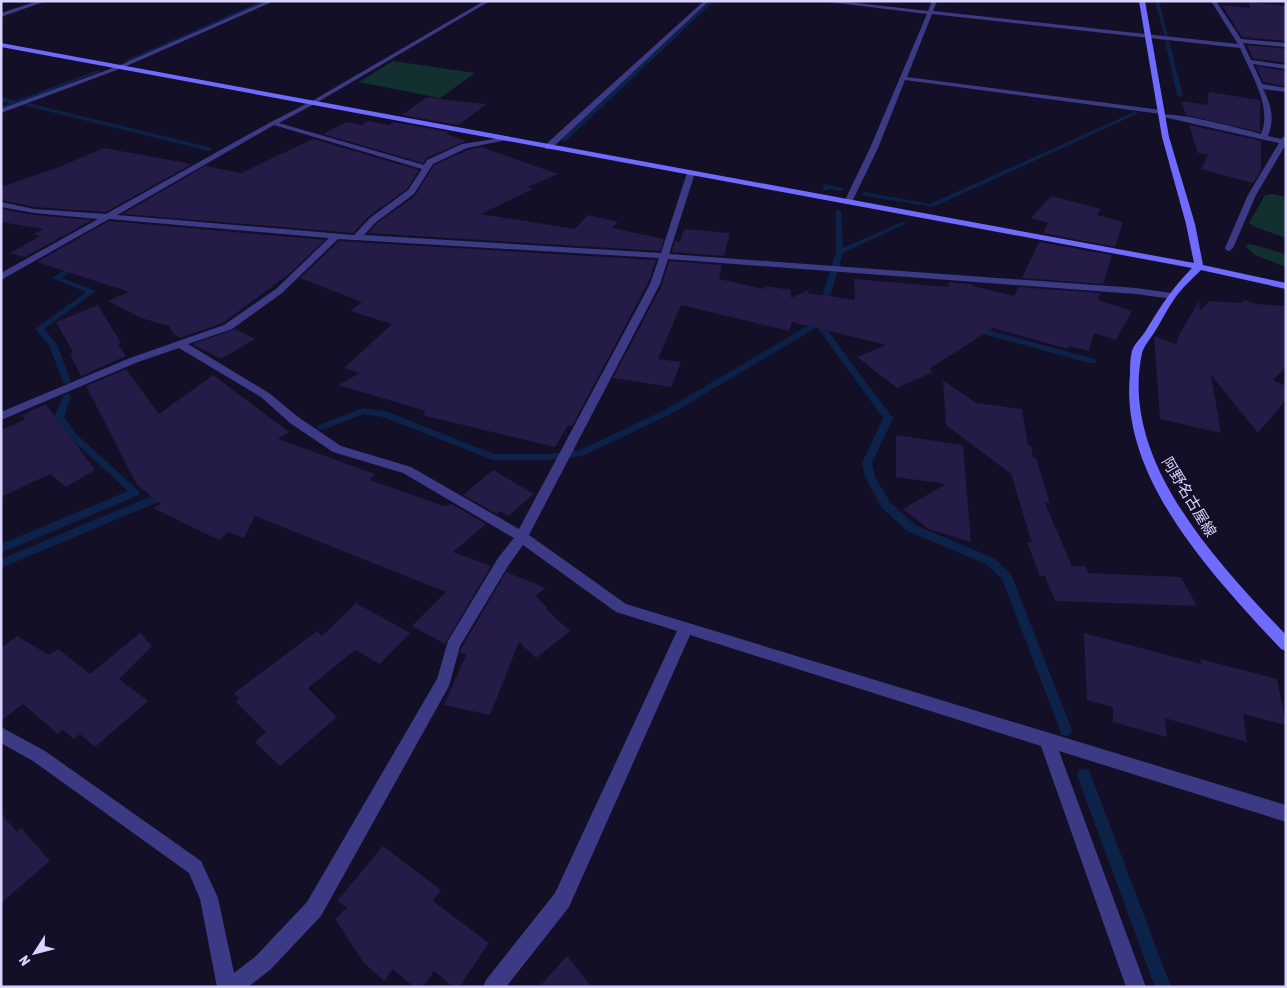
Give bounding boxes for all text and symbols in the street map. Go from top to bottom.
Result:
street label: 阿野名古屋線 [1159,454,1220,540]
north arrow [10,928,60,978]
text: N [16,953,33,969]

